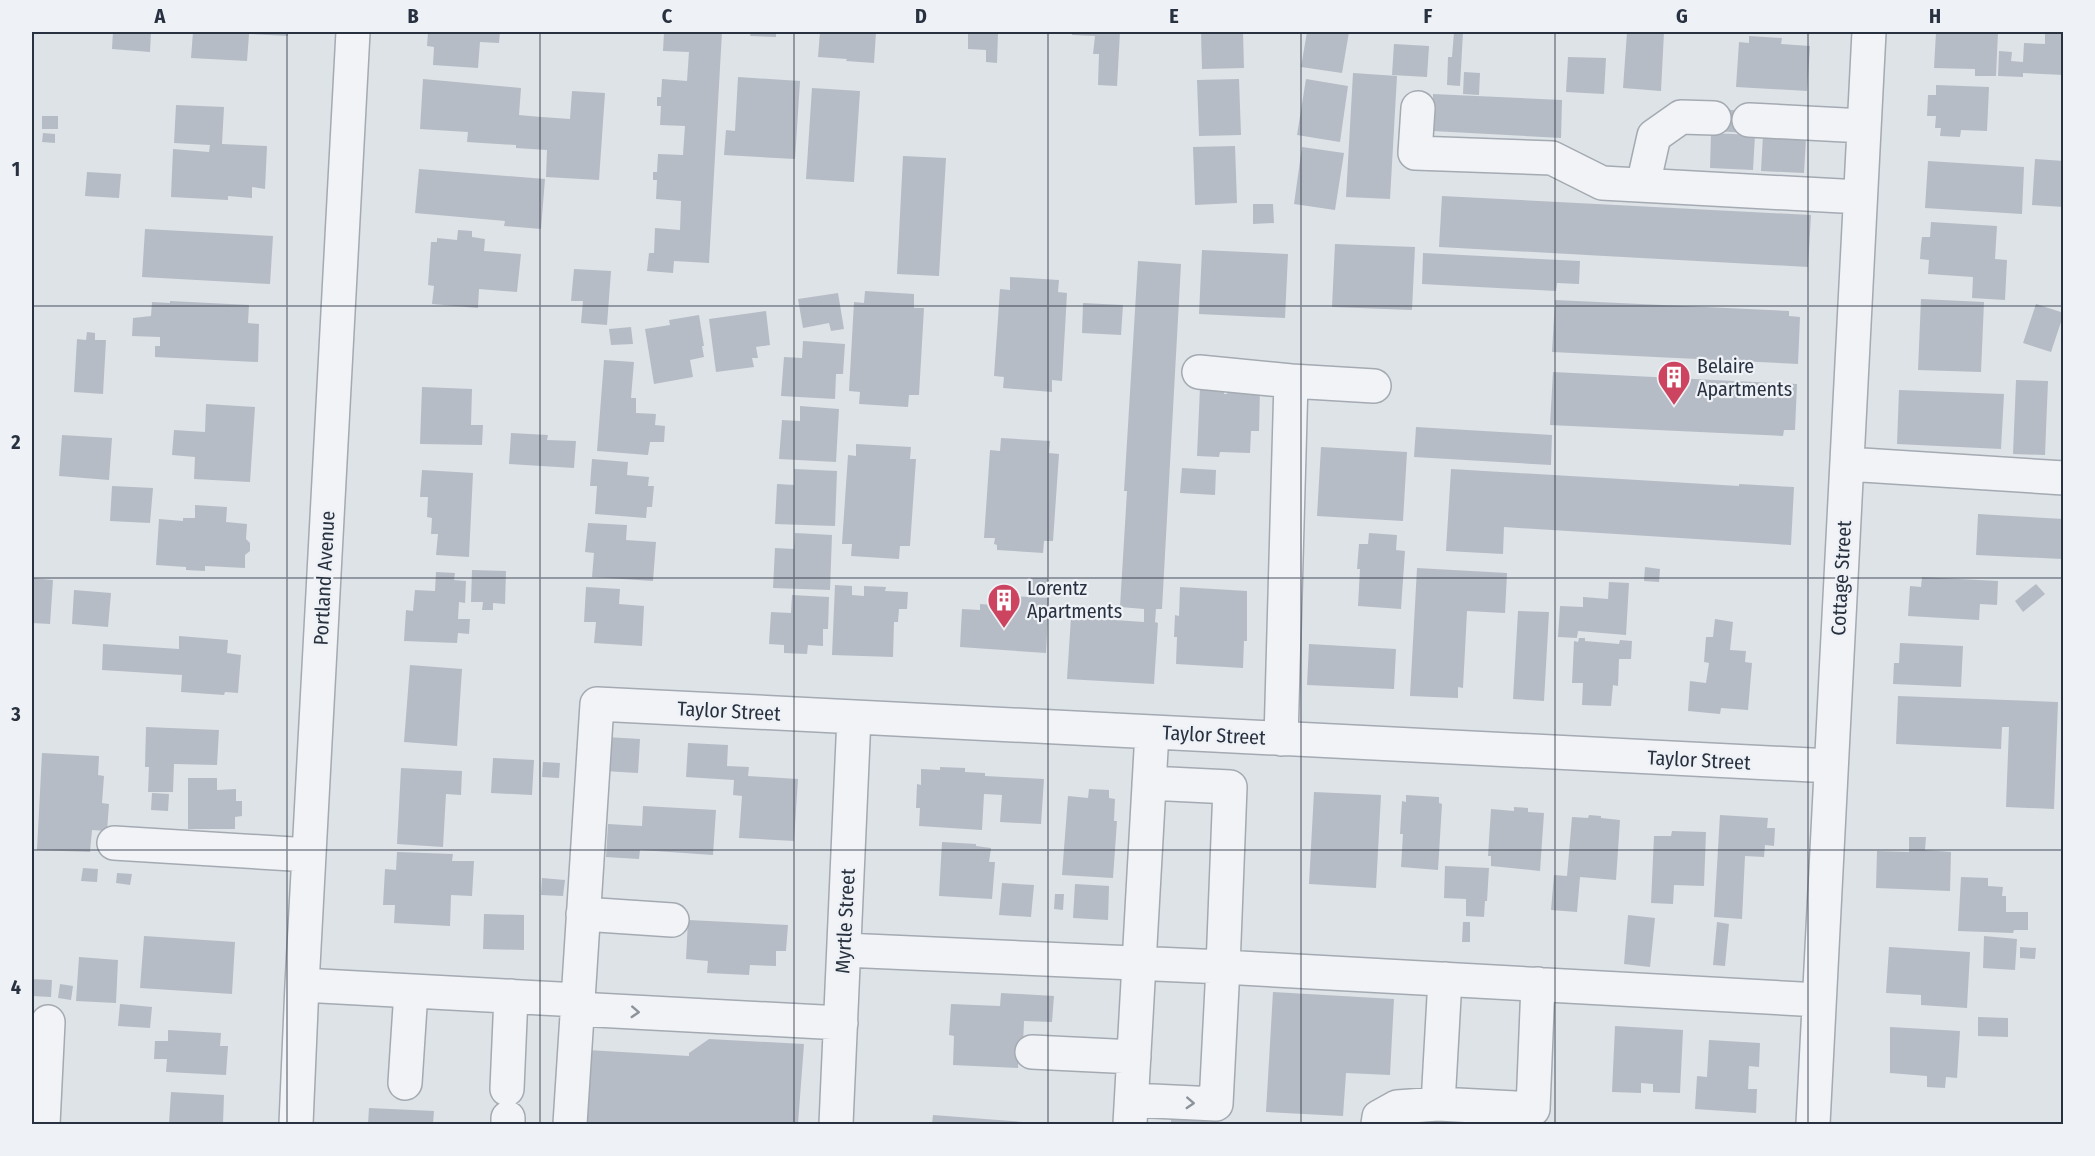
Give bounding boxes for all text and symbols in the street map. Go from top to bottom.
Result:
text: A [154,4,167,28]
text: B [407,4,419,28]
text: C [662,4,673,28]
text: D [915,4,927,28]
text: E [1169,4,1179,28]
text: F [1424,4,1433,28]
text: G [1676,4,1688,28]
text: H [1929,4,1941,28]
text: 1 [12,157,20,181]
place label: Belaire Apartments [1697,354,1792,401]
building icon: Belaire Apartments [1656,359,1692,406]
text: 2 [10,430,21,454]
street label: Portland Avenue [308,510,340,646]
street label: Cottage Street [1826,519,1856,636]
place label: Lorentz Apartments [1027,576,1122,623]
building icon: Lorentz Apartments [986,582,1022,629]
street label: Taylor Street [677,696,782,726]
text: 3 [10,702,21,726]
street label: Taylor Street [1162,720,1267,750]
street label: Taylor Street [1647,745,1752,775]
street label: Myrtle Street [830,867,860,974]
text: 4 [11,975,21,999]
one-way arrow [631,1006,640,1019]
one-way arrow [1186,1097,1195,1109]

